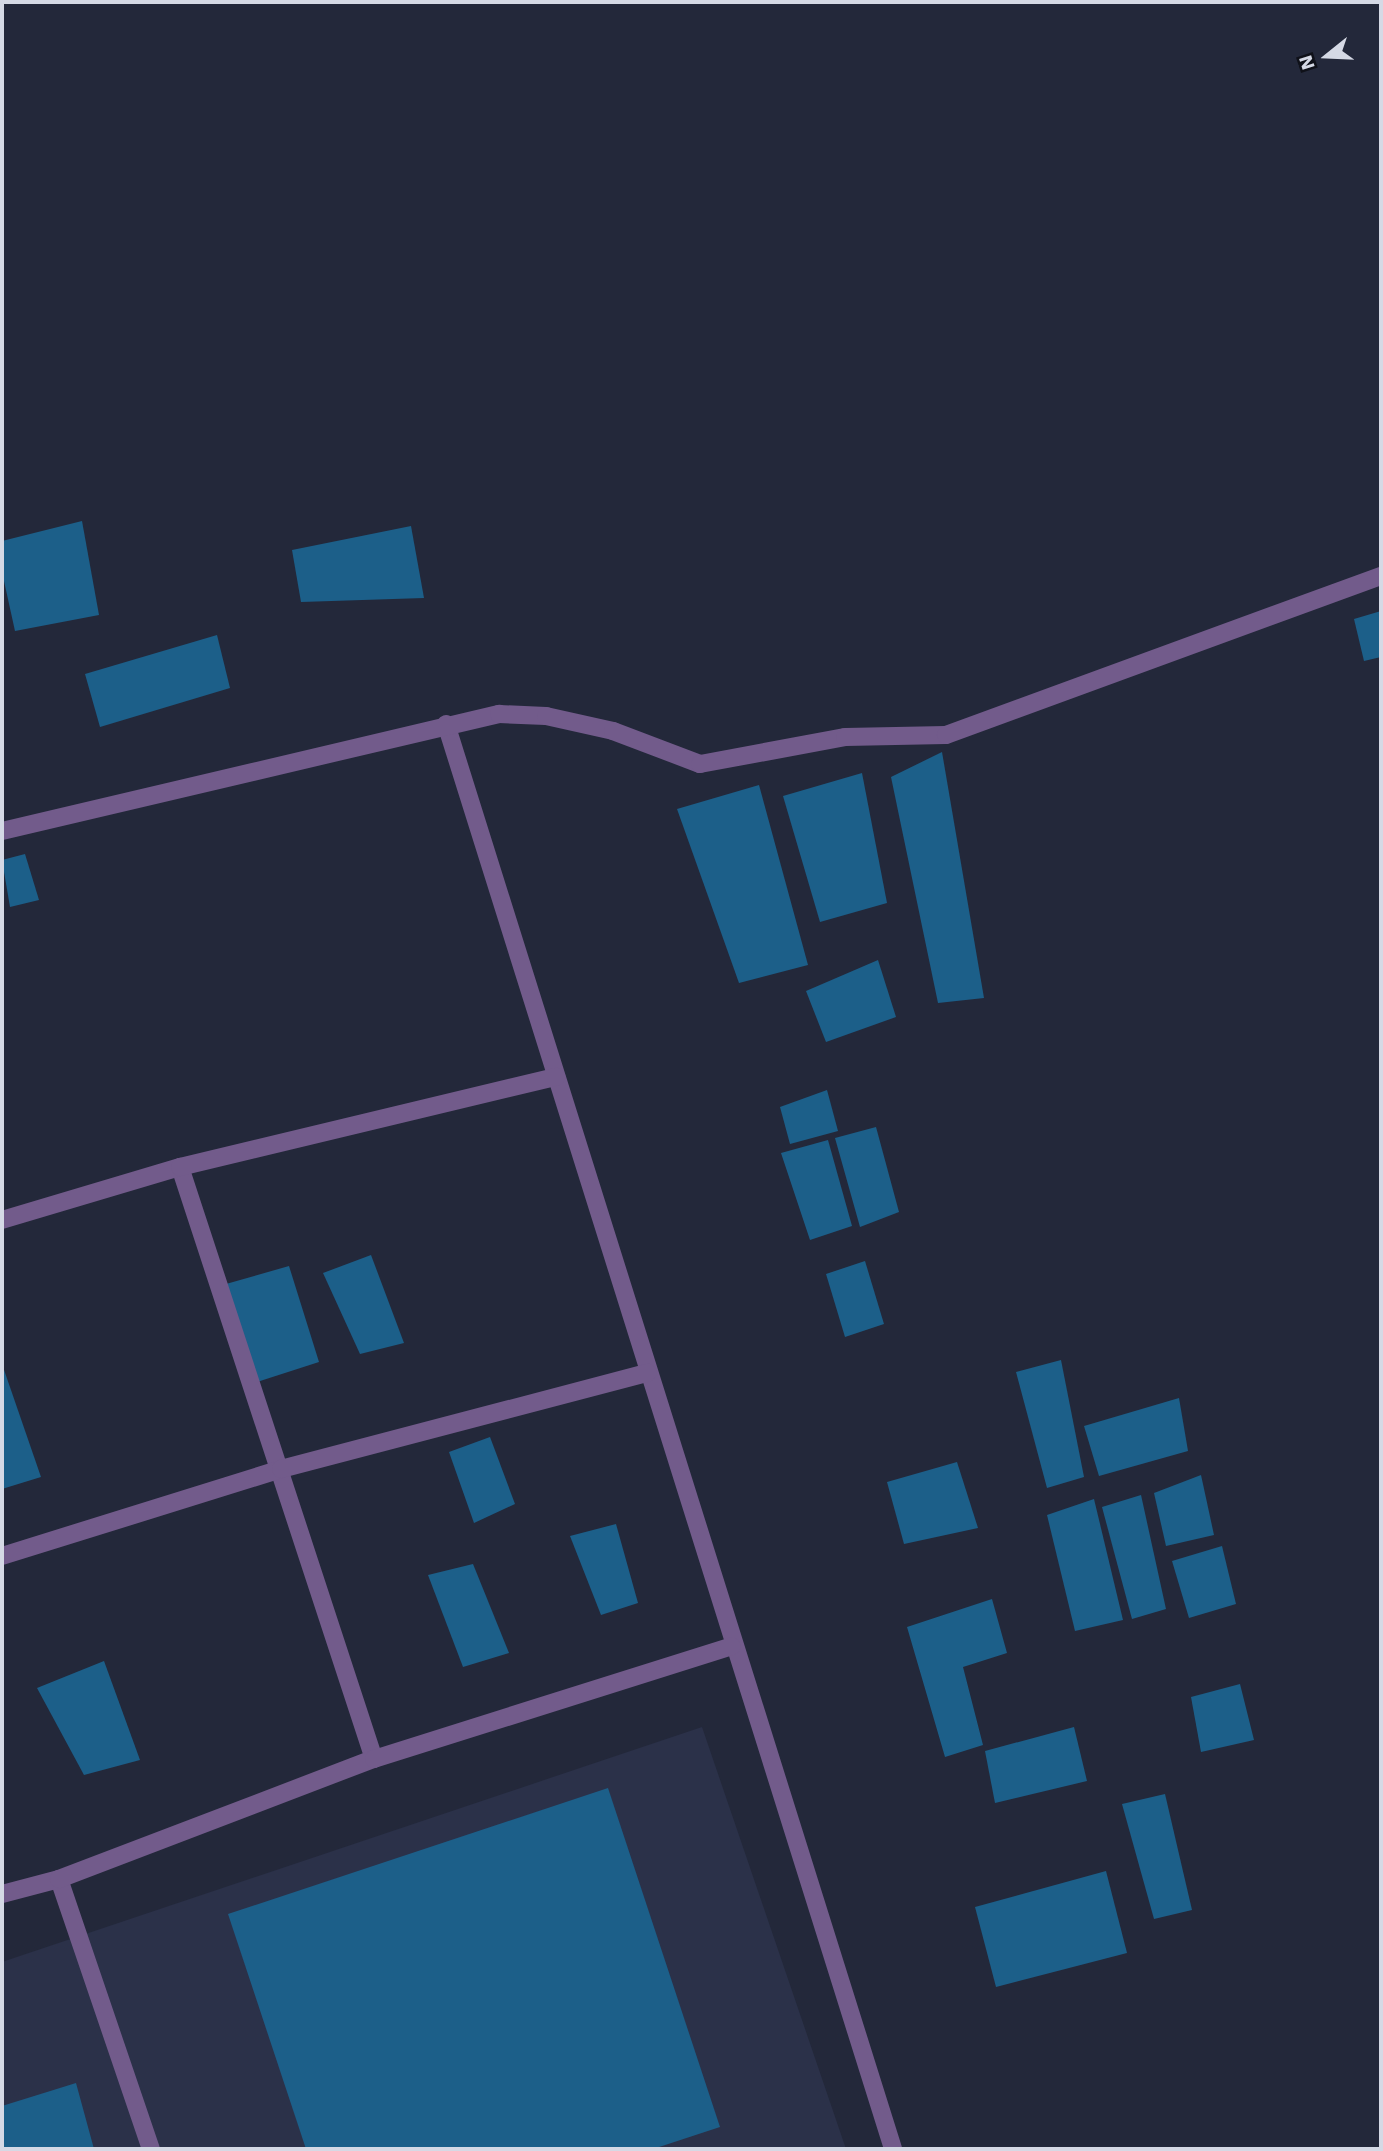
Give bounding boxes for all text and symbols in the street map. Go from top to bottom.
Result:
north arrow [1292,21,1362,91]
text: N [1293,52,1320,73]

